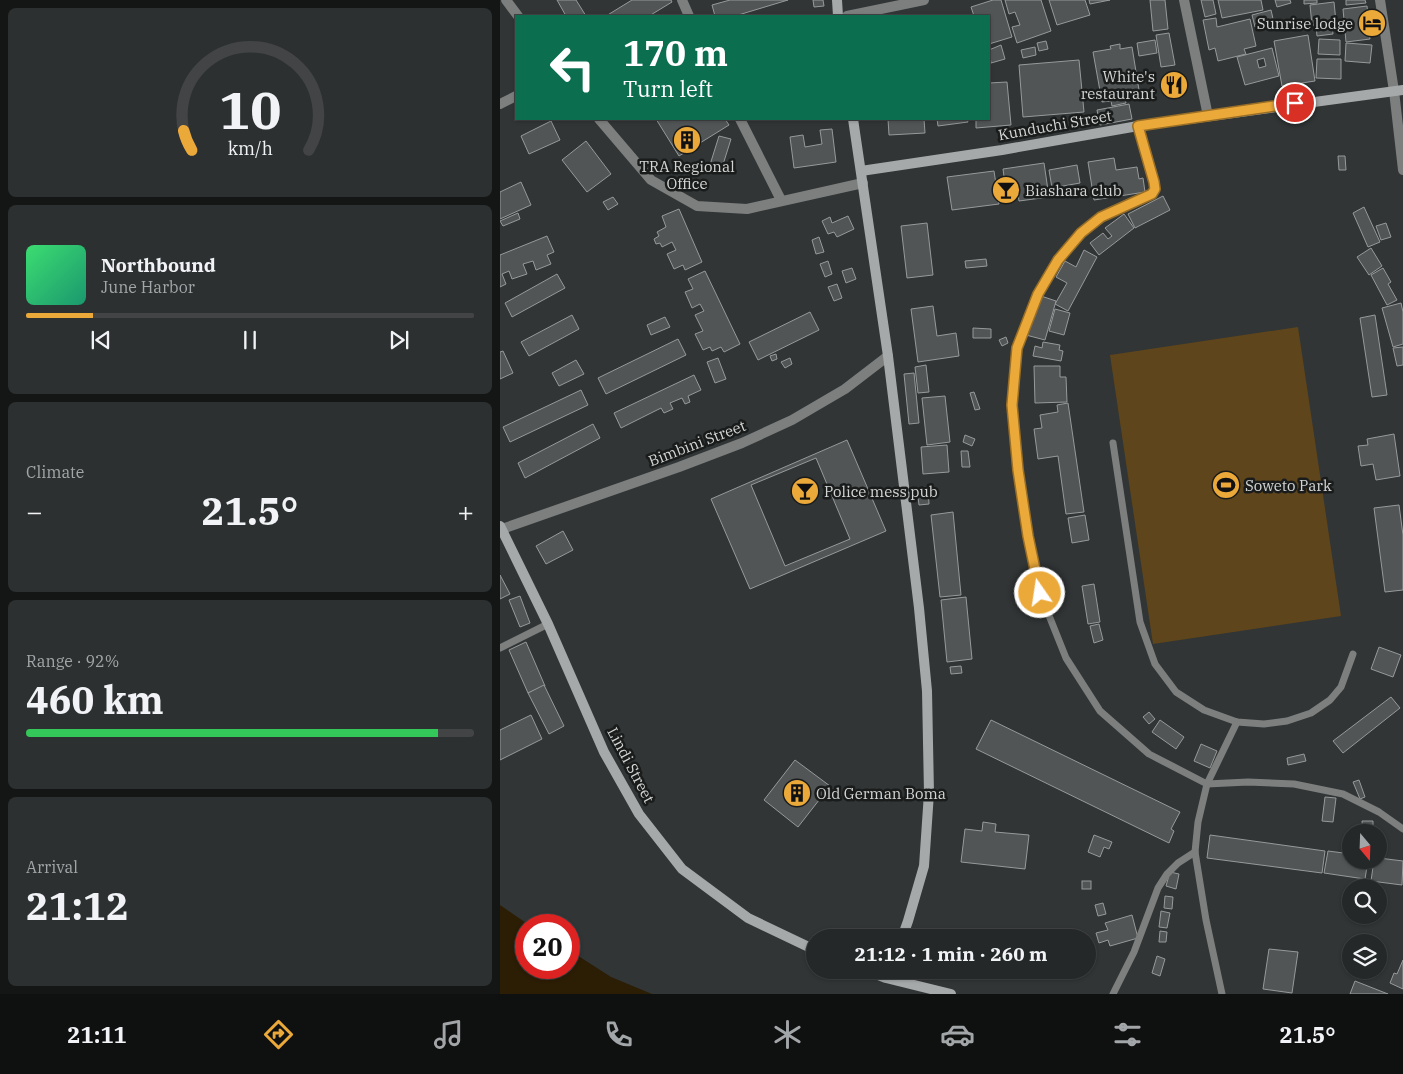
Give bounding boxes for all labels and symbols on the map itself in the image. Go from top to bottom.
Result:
hotel icon: Sunrise lodge [1357,8,1387,38]
place label: Sunrise lodge [1257,14,1353,33]
place label: White's restaurant [1081,67,1155,103]
restaurant icon: White's restaurant [1159,70,1189,100]
pin [1274,82,1316,124]
street label: Kunduchi Street [997,106,1113,144]
building icon: TRA Regional Office [672,125,702,155]
place label: TRA Regional Office [639,157,735,193]
bar icon: Biashara club [991,175,1021,205]
place label: Biashara club [1025,181,1122,200]
street label: Bimbini Street [646,416,748,470]
sports icon: Soweto Park [1211,470,1241,500]
bar icon: Police mess pub [790,476,820,506]
place label: Soweto Park [1245,476,1332,495]
place label: Police mess pub [824,482,938,501]
position arrow [1013,566,1065,618]
street label: Lindi Street [603,724,659,806]
building icon: Old German Boma [782,778,812,808]
place label: Old German Boma [816,784,946,803]
north arrow [1342,824,1388,869]
speed limit sign: 20 [515,914,580,979]

